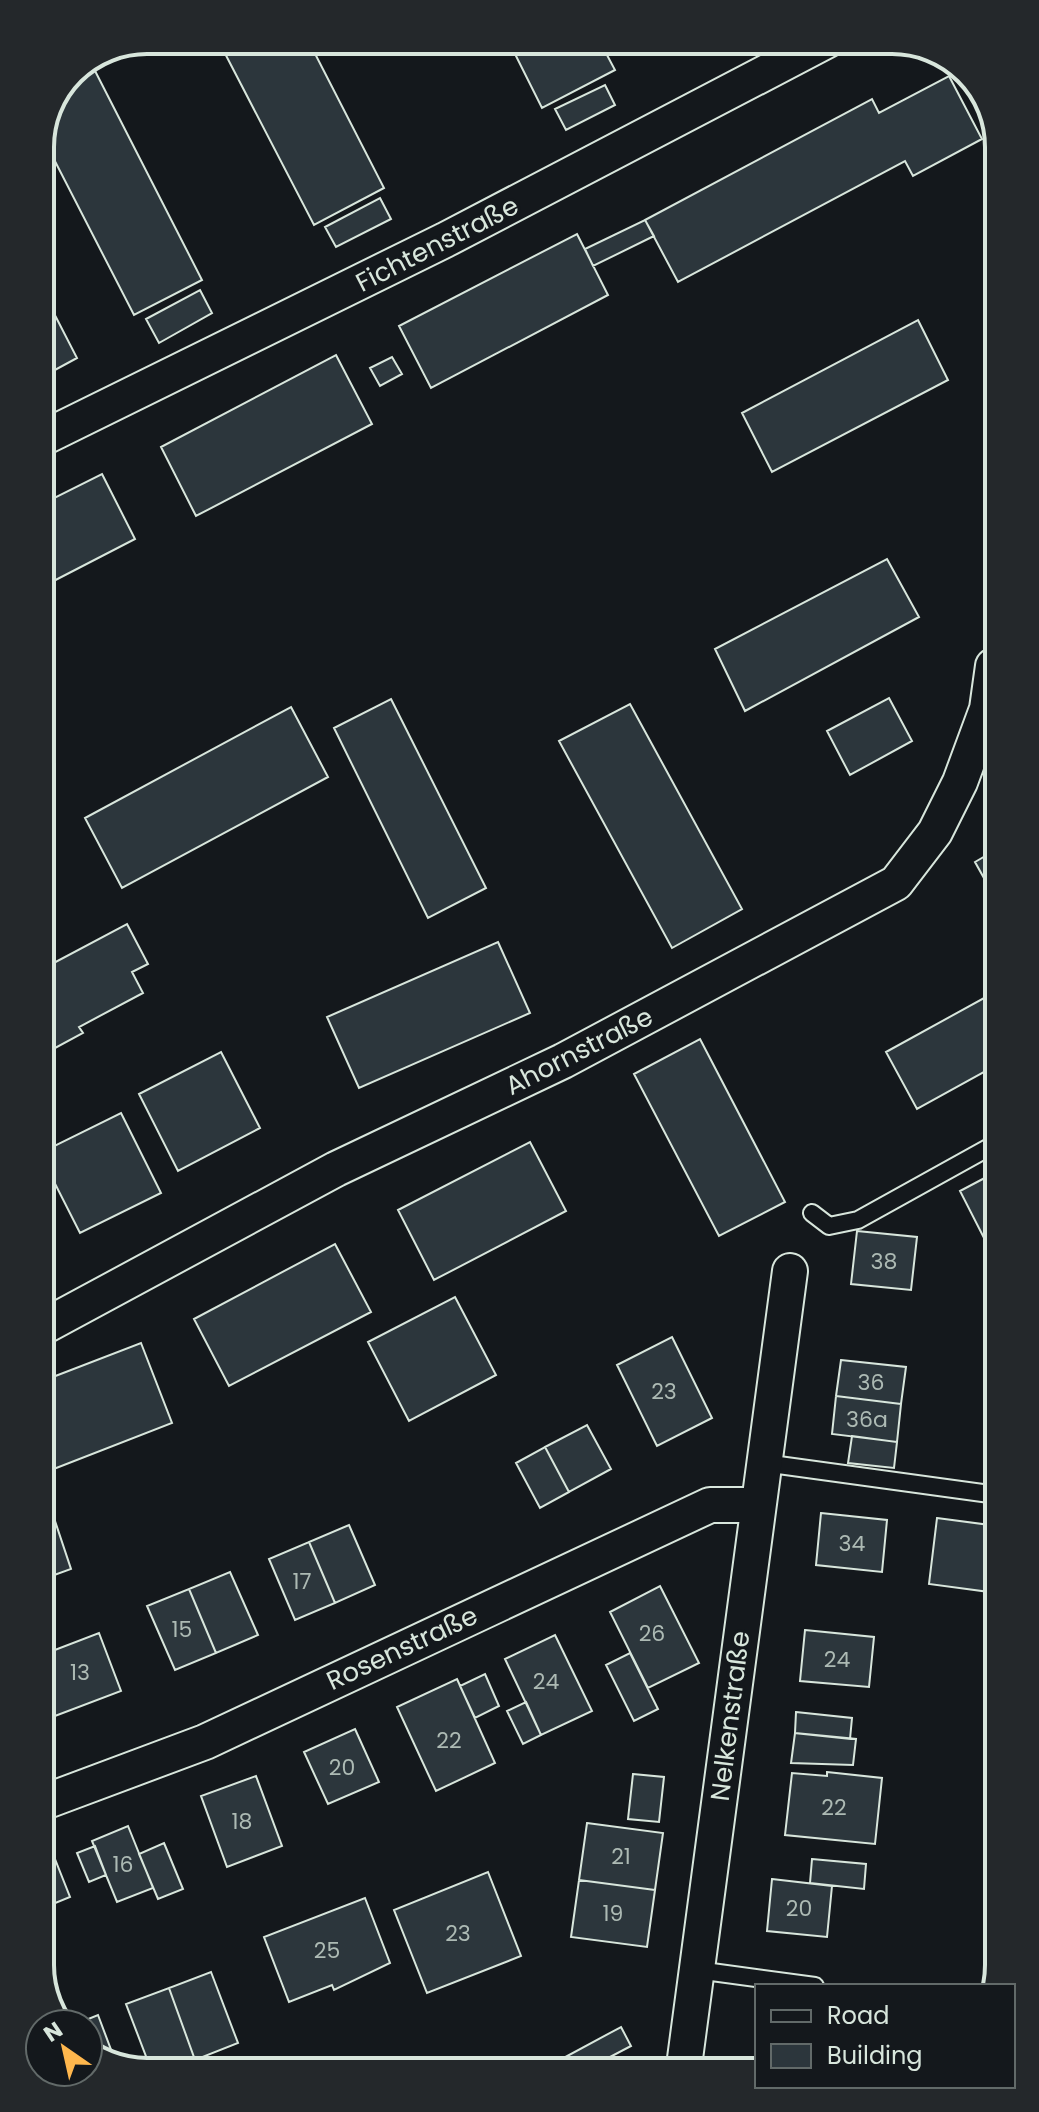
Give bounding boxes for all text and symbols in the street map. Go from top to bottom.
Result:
street label: Fichtenstraße [349,187,525,301]
street label: Ahornstraße [499,998,659,1104]
house number: 38 [871,1246,897,1277]
house number: 36 [858,1367,884,1398]
house number: 23 [651,1376,677,1407]
house number: 36a [846,1404,888,1435]
house number: 34 [839,1528,866,1559]
house number: 17 [292,1566,312,1597]
street label: Rosenstraße [321,1597,483,1699]
house number: 15 [172,1614,192,1645]
house number: 26 [639,1618,665,1649]
street label: Nelkenstraße [702,1629,758,1803]
house number: 24 [824,1644,850,1675]
house number: 13 [70,1657,90,1688]
house number: 24 [533,1666,559,1697]
house number: 22 [436,1725,462,1756]
house number: 20 [329,1752,355,1783]
house number: 22 [821,1792,847,1823]
house number: 18 [232,1806,252,1837]
house number: 21 [611,1841,631,1872]
house number: 16 [112,1849,134,1880]
house number: 20 [786,1893,812,1924]
house number: 19 [603,1898,623,1929]
house number: 23 [445,1918,471,1949]
house number: 25 [314,1935,340,1966]
legend [755,1984,1015,2088]
text: Road [827,1999,889,2032]
north arrow [24,2008,104,2088]
text: N [38,2014,69,2049]
text: Building [827,2039,923,2072]

